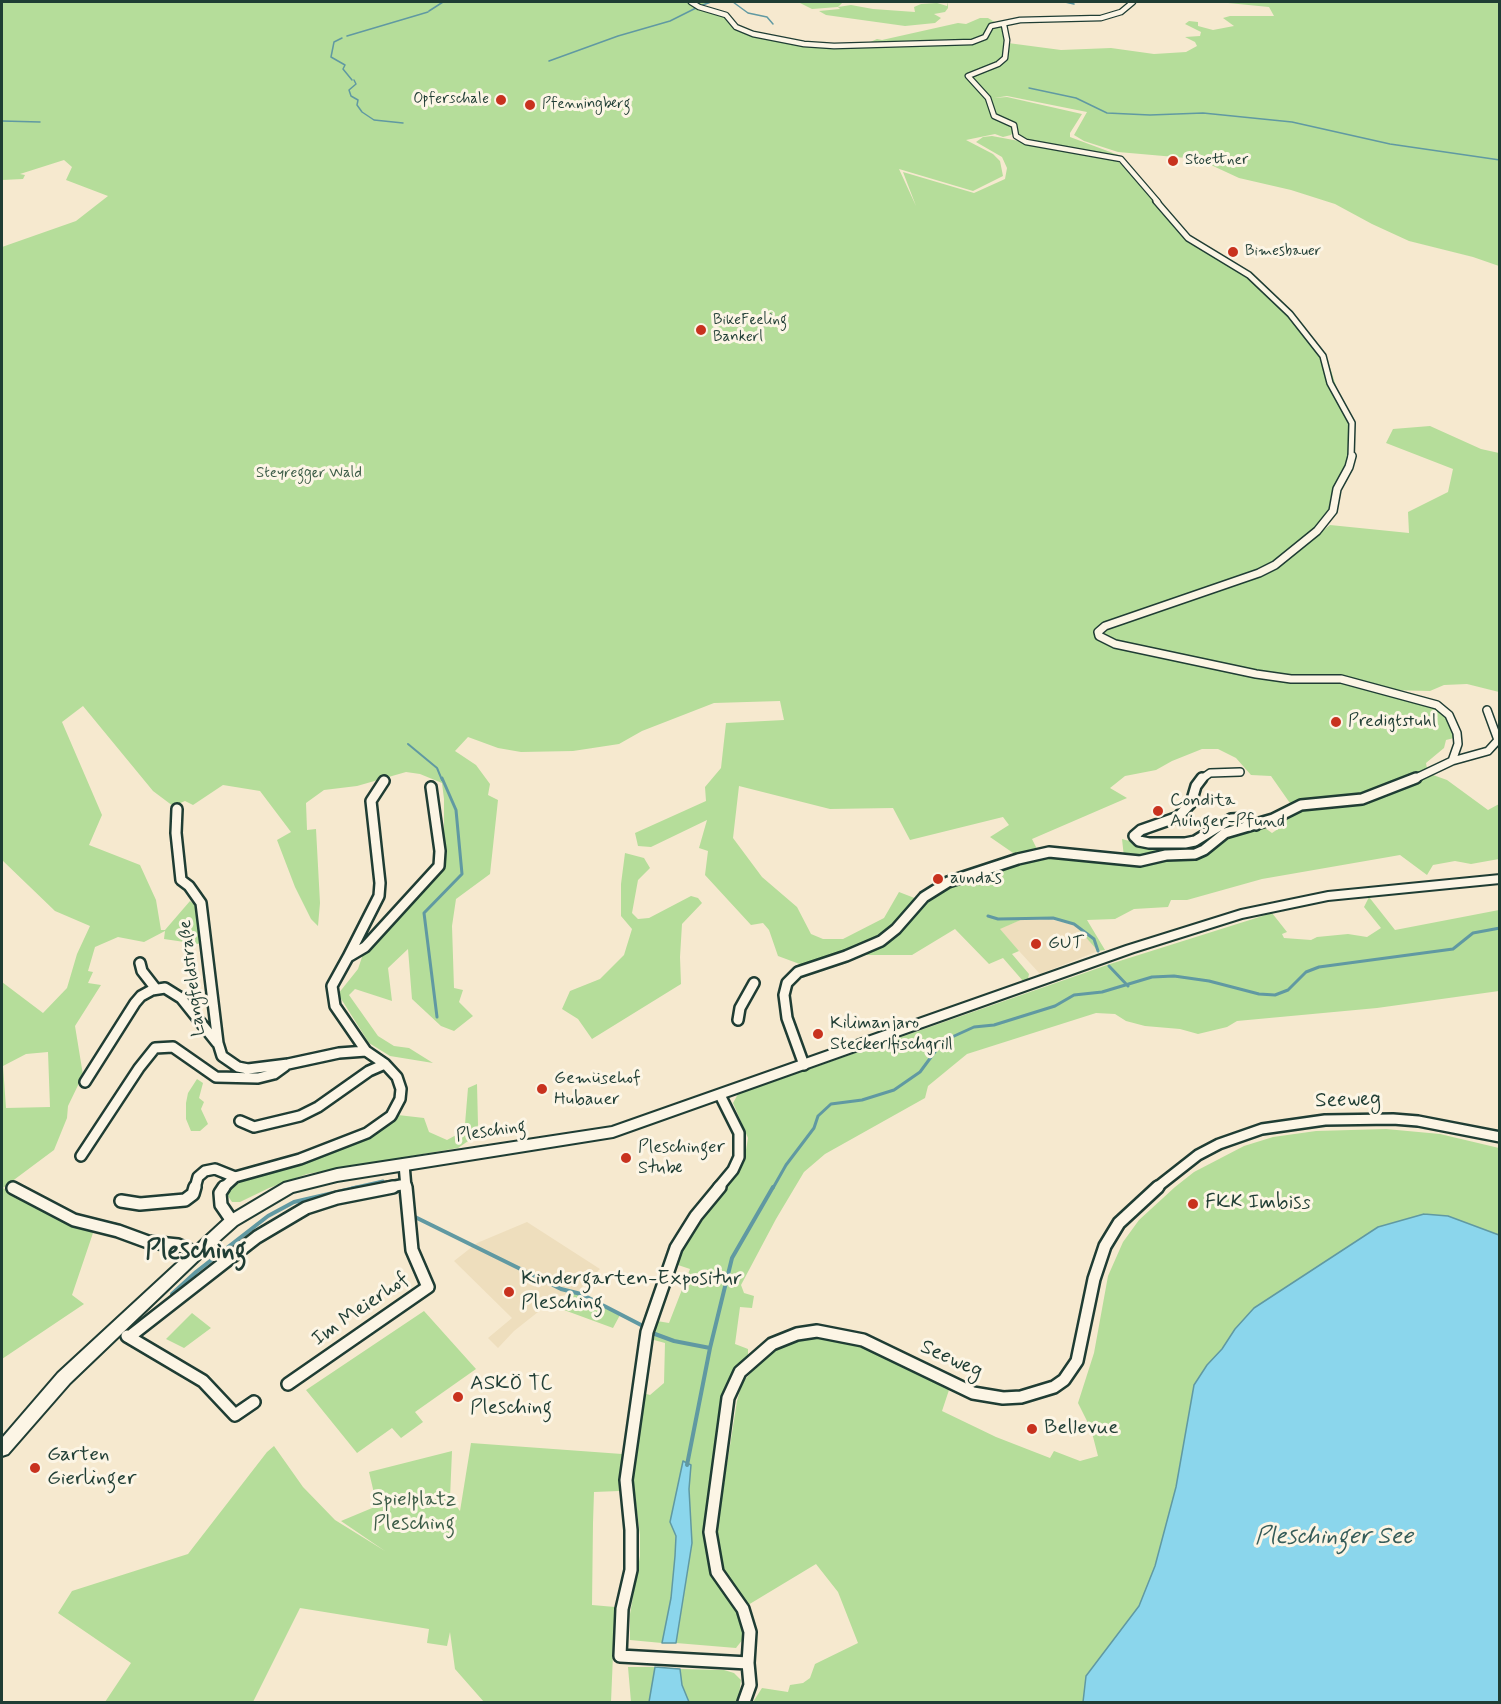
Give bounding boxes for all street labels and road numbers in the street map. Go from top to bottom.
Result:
street label: Langfeldstraße [175,919,211,1037]
street label: Seeweg [1315,1087,1381,1115]
street label: Plesching [455,1116,527,1148]
street label: Im Meierhof [307,1267,415,1353]
street label: Seeweg [916,1335,986,1385]

